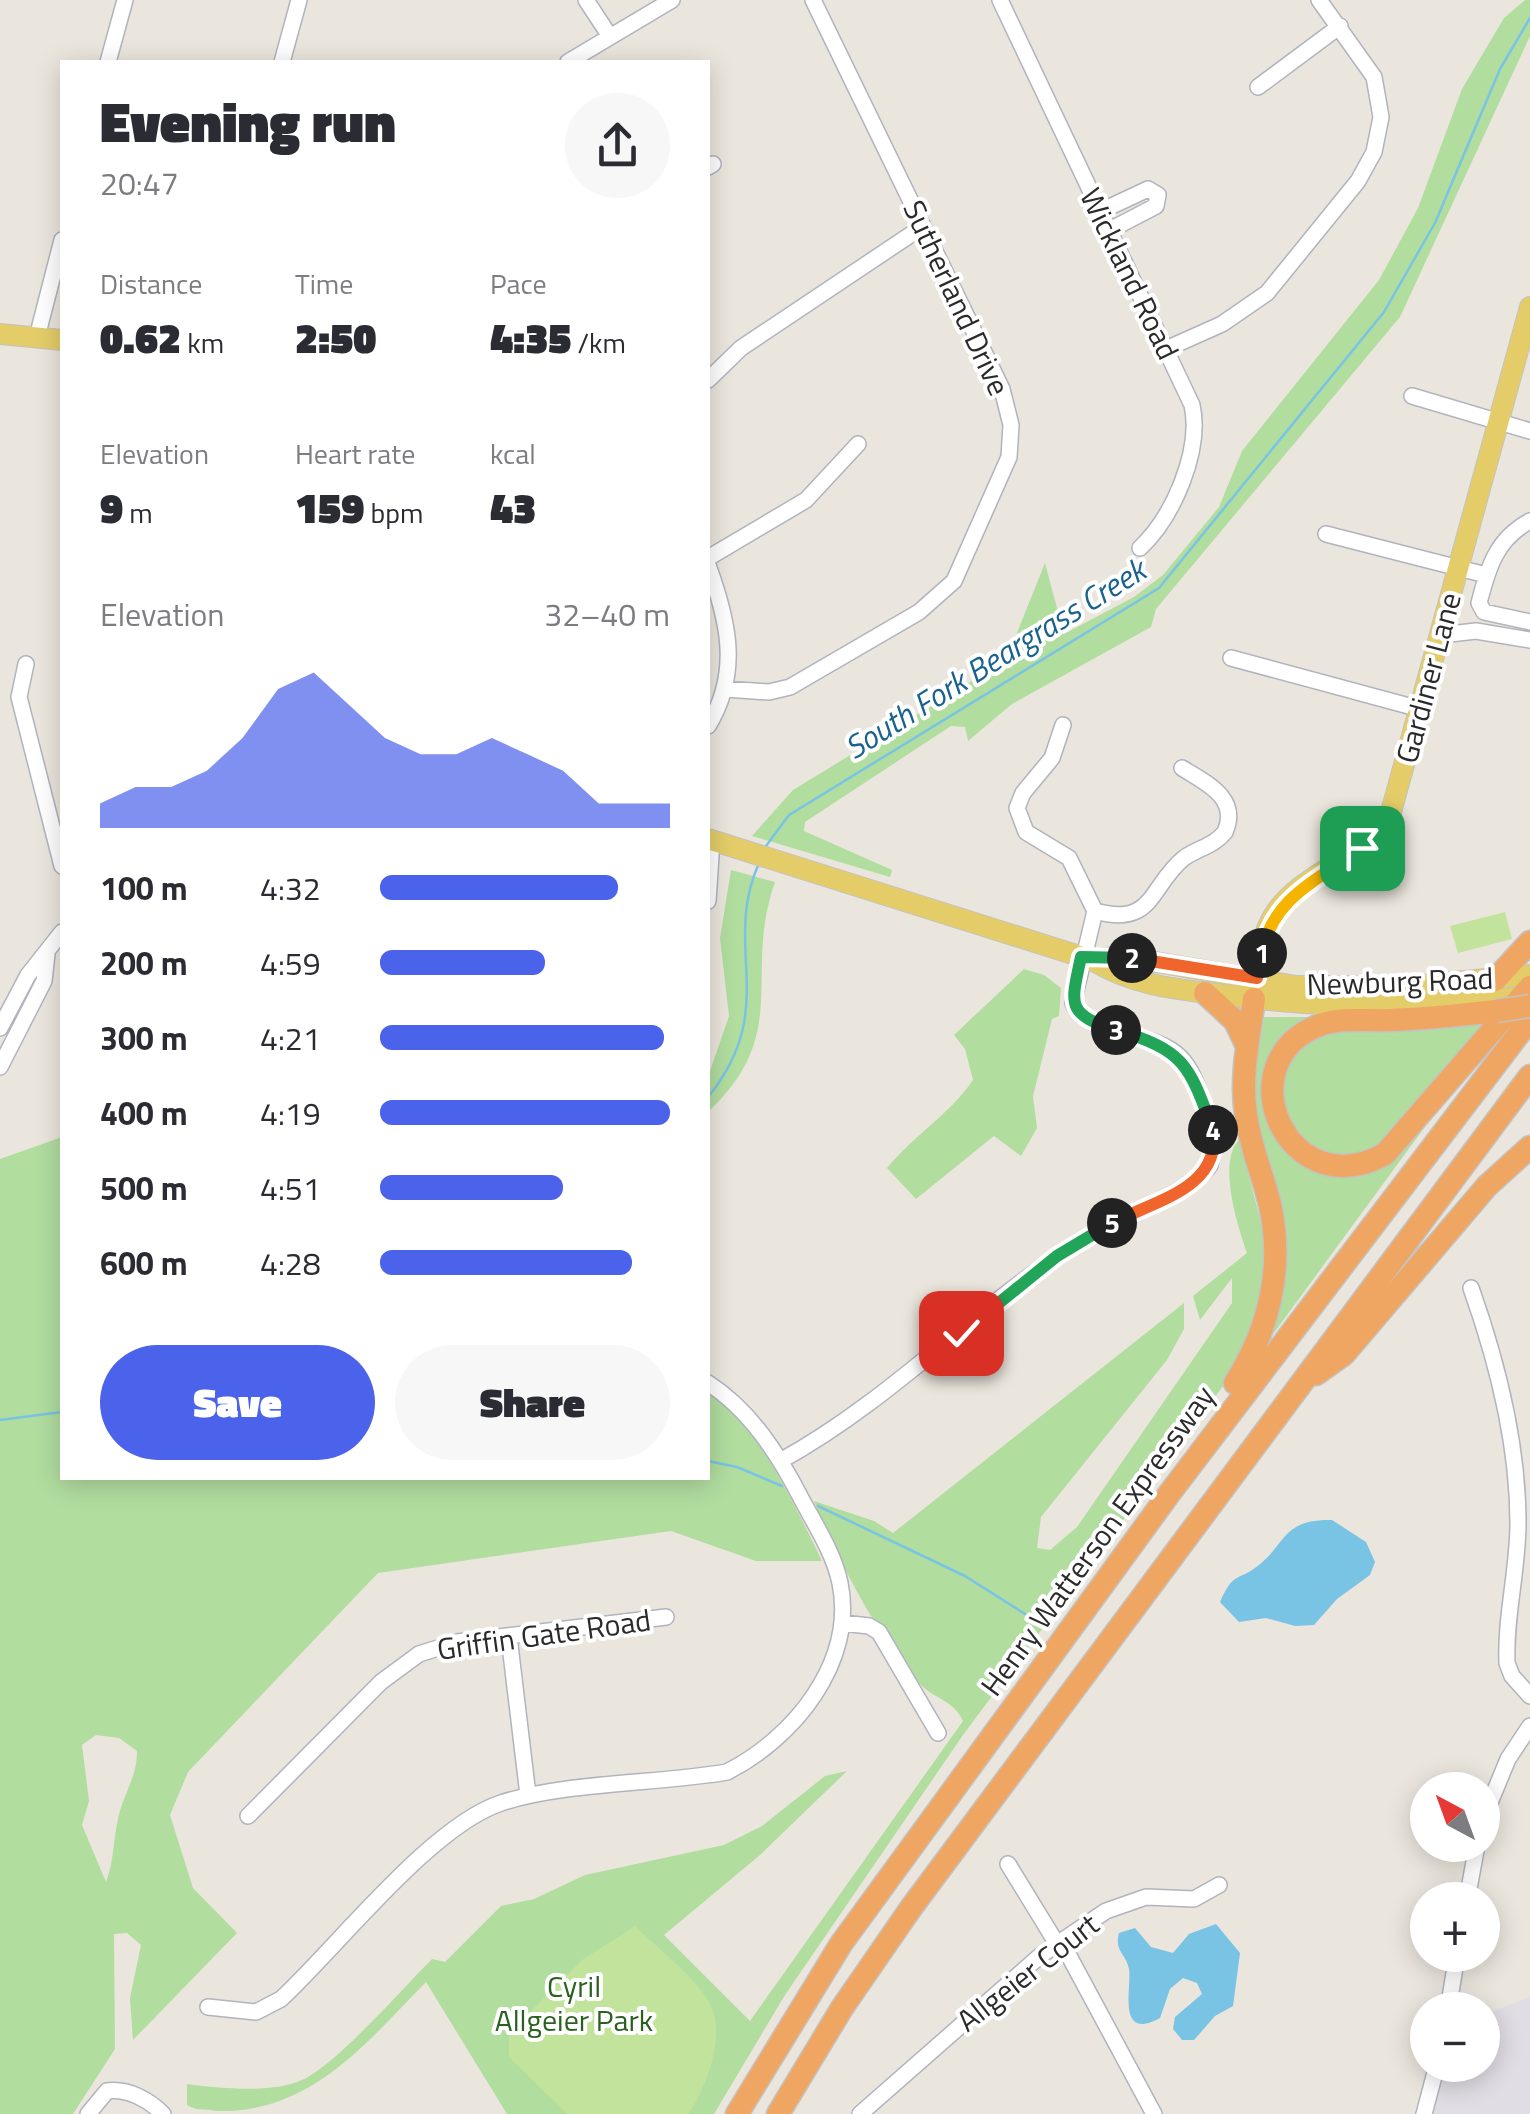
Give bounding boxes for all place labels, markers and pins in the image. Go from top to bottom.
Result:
pin [1320,806,1405,891]
pin: 1 [1237,928,1287,978]
pin: 2 [1107,933,1157,983]
pin: 3 [1091,1005,1141,1055]
pin: 4 [1188,1105,1238,1155]
pin: 5 [1087,1198,1137,1248]
pin [919,1291,1004,1376]

